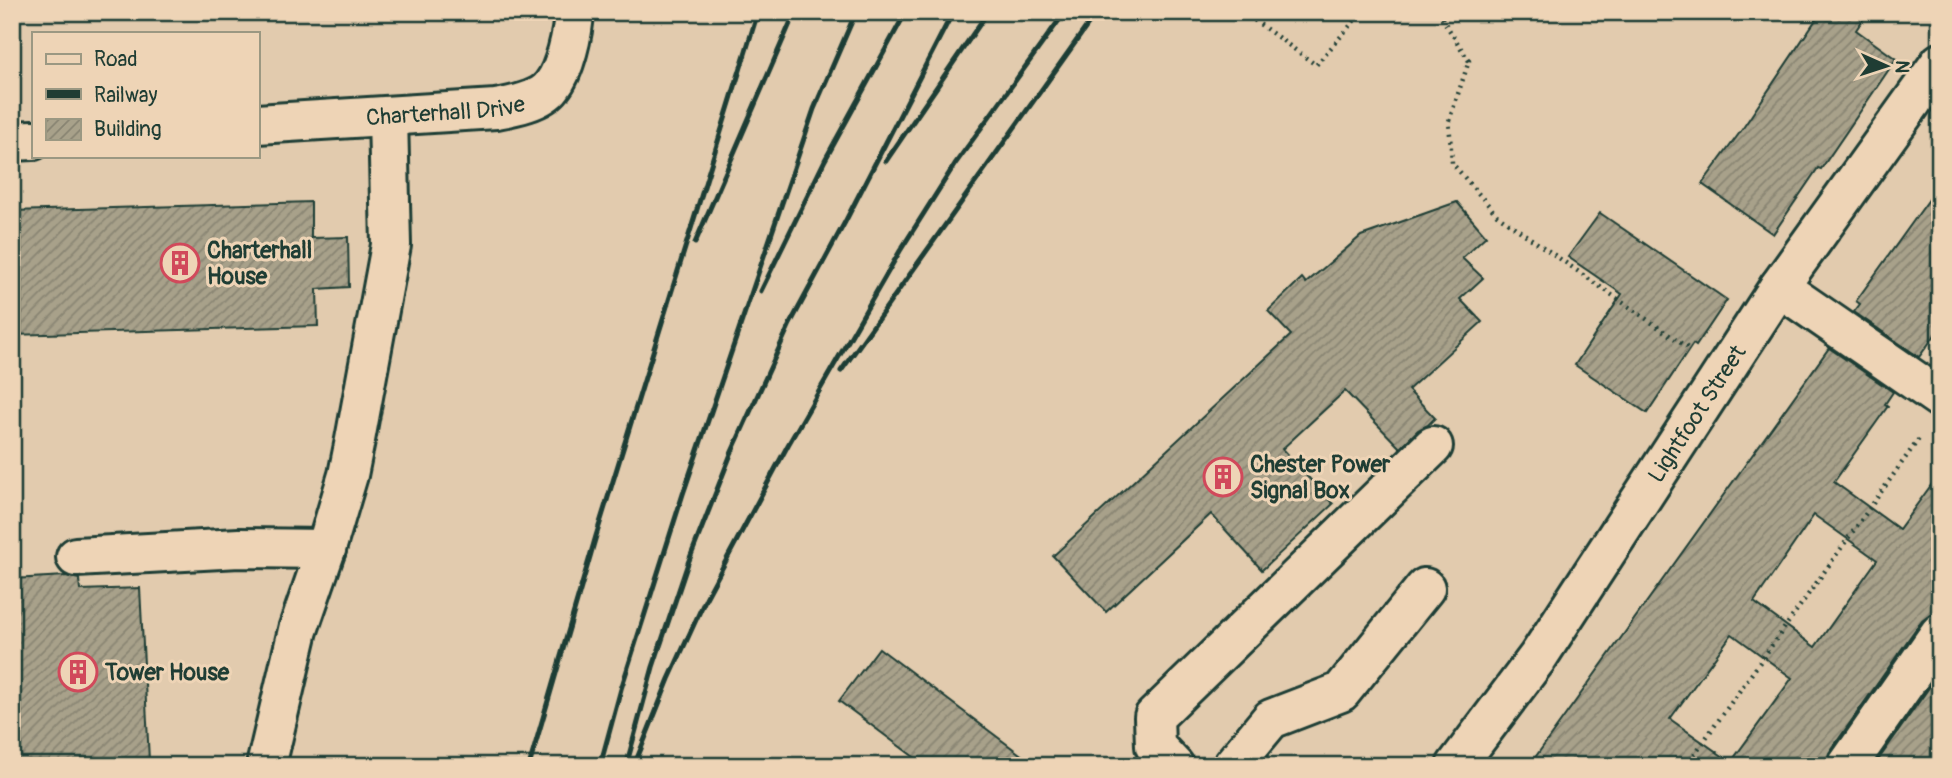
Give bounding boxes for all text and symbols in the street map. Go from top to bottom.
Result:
legend [32,32,259,158]
north arrow [1850,32,1920,102]
text: Road [94,46,138,73]
text: N [1890,60,1914,74]
text: Railway [94,82,158,109]
street label: Charterhall Drive [365,89,529,132]
text: Building [94,116,161,143]
place label: Charterhall House [207,236,312,291]
building icon: Charterhall House [159,242,201,284]
street label: Lightfoot Street [1642,339,1753,488]
place label: Chester Power Signal Box [1250,450,1391,505]
building icon: Chester Power Signal Box [1202,456,1244,498]
building icon: Tower House [57,651,99,693]
place label: Tower House [104,658,230,687]

